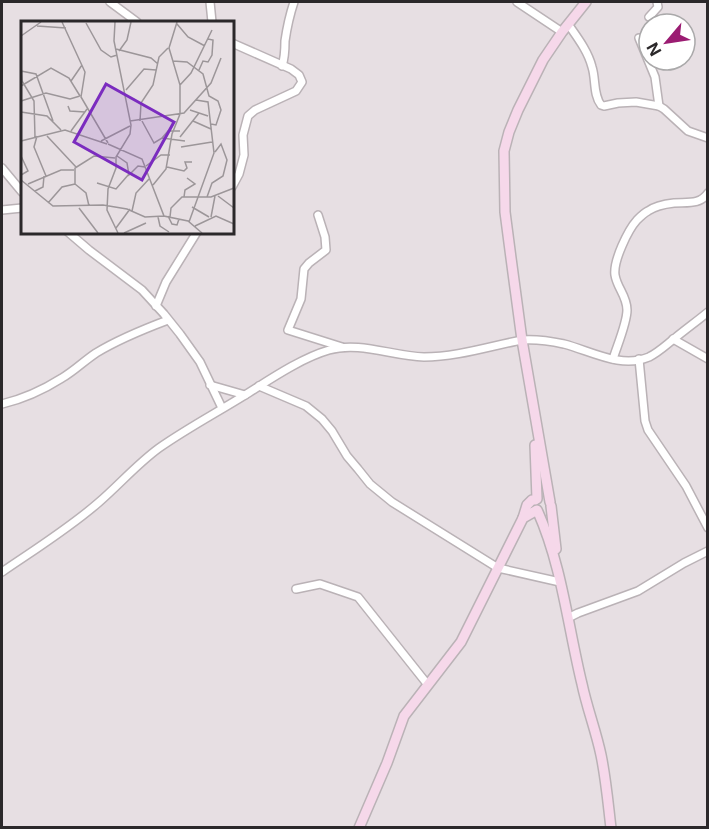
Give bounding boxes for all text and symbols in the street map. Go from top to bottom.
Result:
north arrow [637,12,697,72]
inset map [21,21,234,234]
text: N [642,39,666,59]

